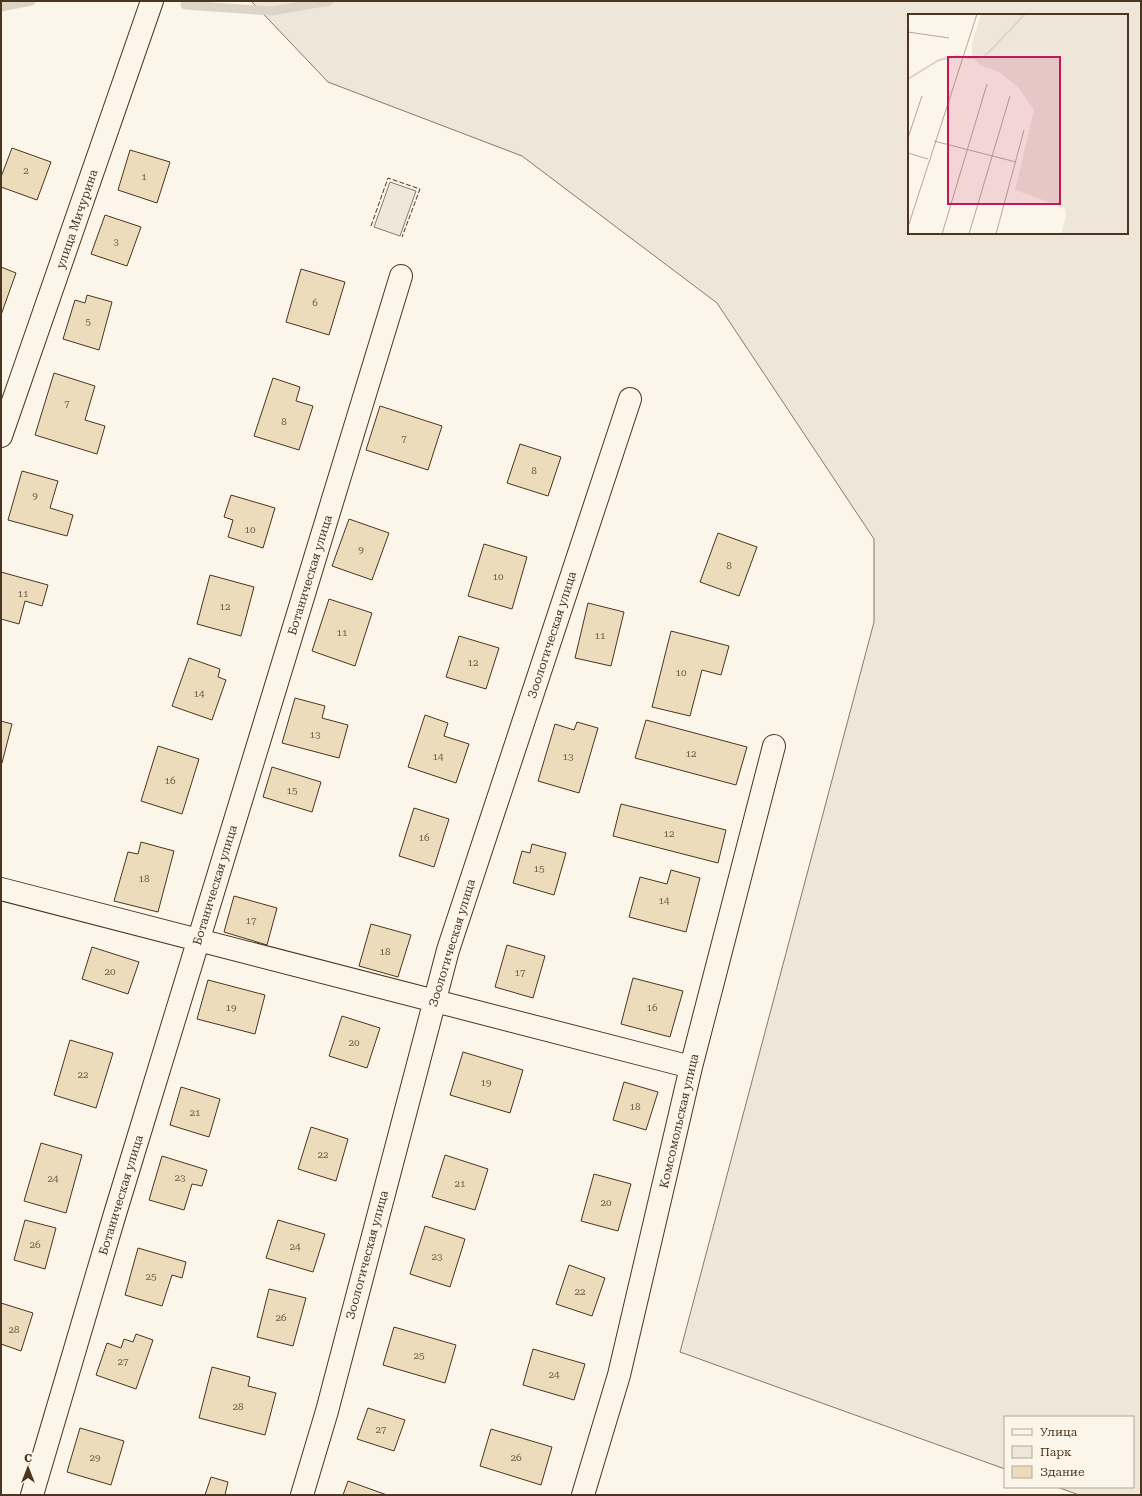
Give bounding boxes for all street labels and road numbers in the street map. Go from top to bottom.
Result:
street label: улица Мичурина [53,167,101,270]
street label: Ботаническая улица [285,513,335,637]
street label: Зоологическая улица [525,569,579,700]
street label: Ботаническая улица [190,823,240,947]
street label: Зоологическая улица [426,877,478,1009]
street label: Комсомольская улица [657,1052,701,1190]
street label: Ботаническая улица [96,1133,146,1257]
street label: Зоологическая улица [343,1189,391,1321]

